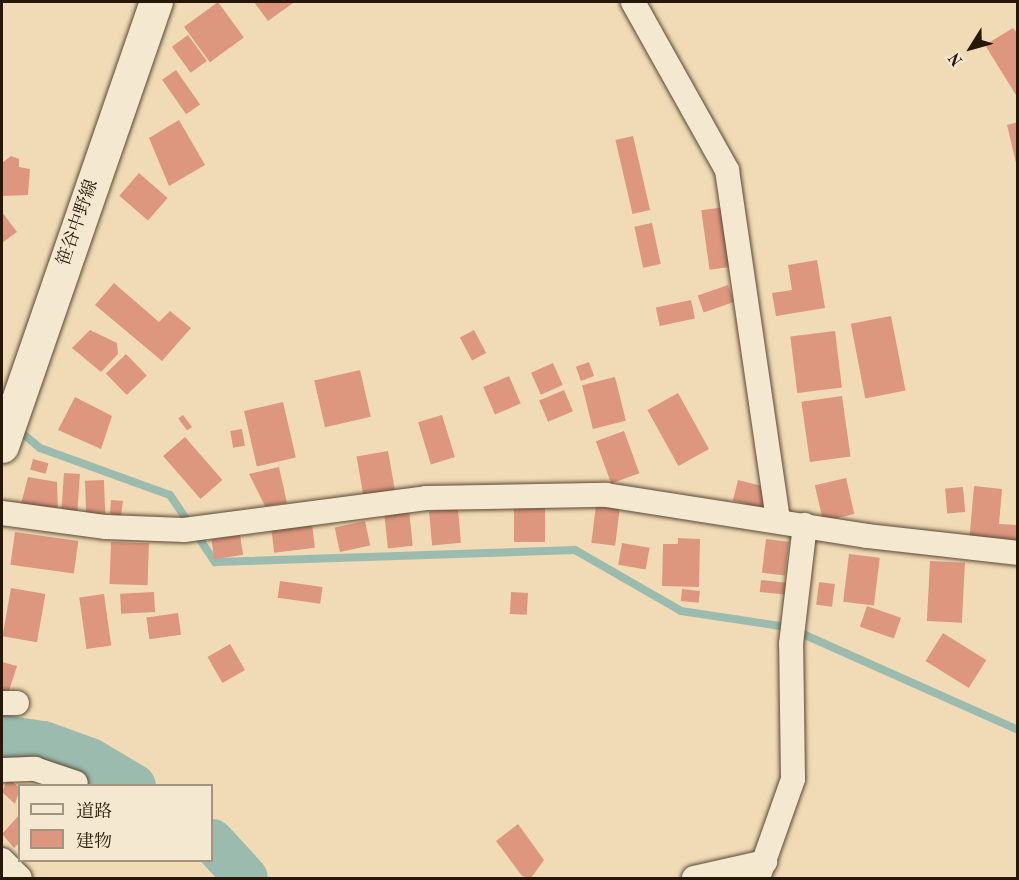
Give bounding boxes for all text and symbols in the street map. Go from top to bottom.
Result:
north arrow [941,18,1001,78]
text: N [947,49,967,69]
street label: 笹谷中野線 [53,177,103,269]
legend [18,784,213,862]
text: 道路 [76,803,112,821]
text: 建物 [76,833,112,851]

